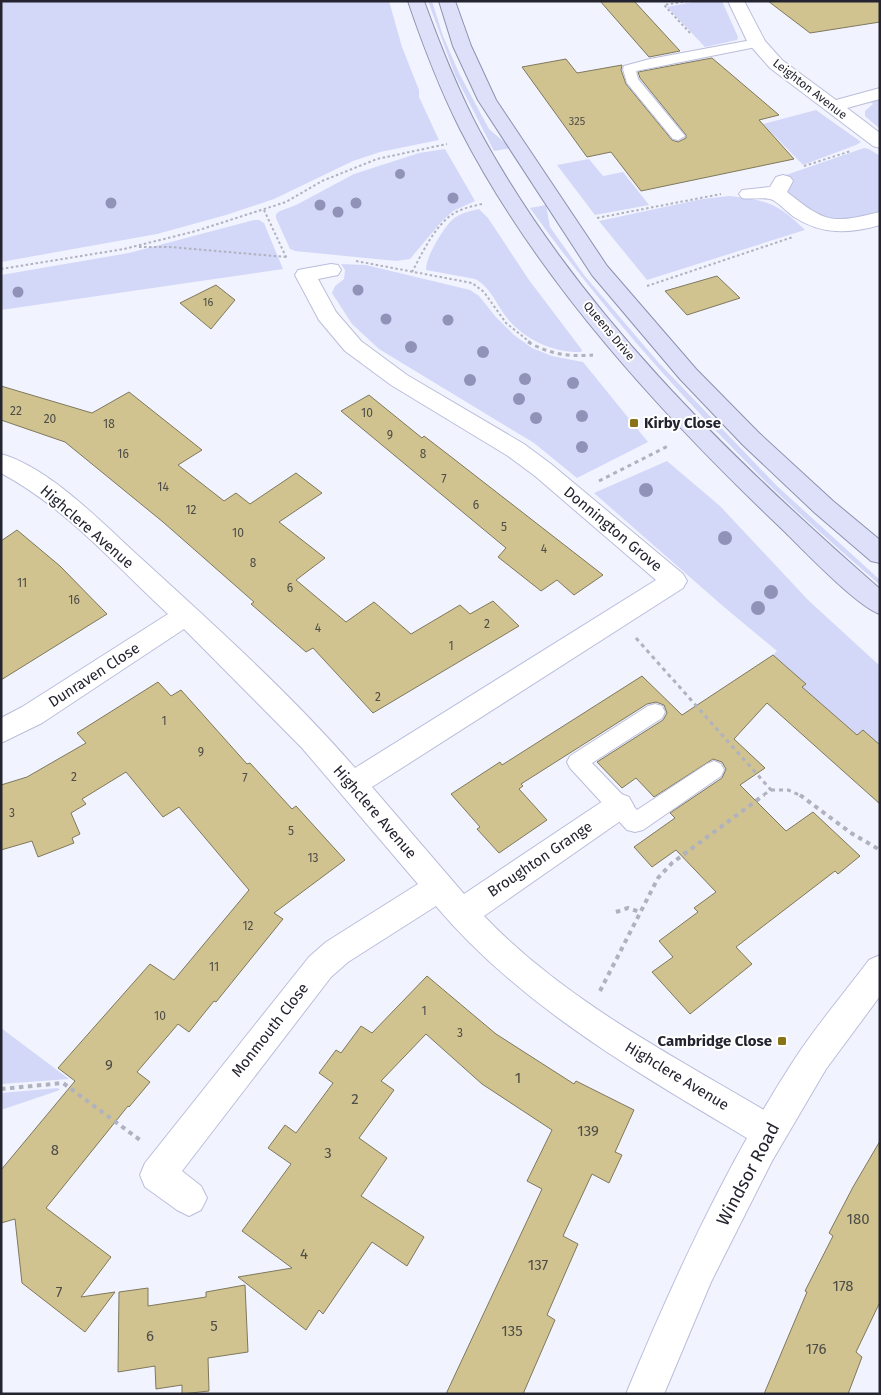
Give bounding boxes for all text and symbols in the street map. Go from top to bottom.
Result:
street label: Leighton Avenue [770,56,850,122]
house number: 325 [569,115,586,128]
house number: 16 [203,296,213,309]
street label: Queens Drive [580,299,638,363]
house number: 22 [10,404,22,418]
house number: 10 [361,406,373,420]
house number: 20 [44,412,57,426]
place label: Kirby Close [644,414,721,432]
house number: 18 [103,417,115,431]
marker: Kirby Close [628,417,640,429]
house number: 9 [387,428,393,442]
house number: 16 [117,447,129,461]
house number: 8 [420,447,427,461]
house number: 7 [441,472,447,486]
house number: 14 [157,480,169,494]
street label: Highclere Avenue [37,482,137,572]
street label: Donnington Grove [560,483,666,575]
house number: 6 [473,498,479,512]
house number: 12 [185,503,197,517]
house number: 5 [501,520,507,534]
house number: 10 [232,526,244,540]
house number: 4 [541,542,548,556]
house number: 8 [250,556,257,570]
house number: 11 [17,576,27,590]
house number: 6 [287,581,293,595]
house number: 16 [68,593,80,607]
house number: 2 [484,617,490,631]
house number: 4 [315,621,322,635]
street label: Dunraven Close [45,639,143,711]
house number: 1 [448,639,454,653]
house number: 2 [375,690,381,704]
house number: 1 [161,714,167,728]
house number: 9 [198,745,204,759]
street label: Highclere Avenue [330,762,420,862]
house number: 2 [71,770,77,784]
house number: 7 [242,771,248,785]
house number: 3 [9,806,15,820]
street label: Broughton Grange [484,817,596,901]
house number: 5 [288,824,294,838]
house number: 13 [307,851,319,865]
house number: 12 [242,919,254,933]
house number: 11 [209,960,219,974]
street label: Monmouth Close [228,979,312,1081]
house number: 1 [421,1004,427,1018]
house number: 10 [154,1009,166,1023]
house number: 3 [457,1026,463,1040]
place label: Cambridge Close [658,1032,772,1050]
marker: Cambridge Close [776,1035,788,1047]
street label: Highclere Avenue [622,1038,732,1114]
house number: 9 [105,1056,113,1074]
house number: 1 [515,1069,521,1087]
house number: 2 [351,1090,359,1108]
street label: Windsor Road [712,1119,784,1229]
house number: 139 [577,1122,599,1140]
house number: 8 [51,1141,59,1159]
house number: 3 [324,1144,332,1162]
house number: 180 [846,1210,870,1228]
house number: 4 [300,1245,308,1263]
house number: 137 [528,1256,549,1274]
house number: 178 [832,1277,854,1295]
house number: 7 [56,1283,63,1301]
house number: 5 [210,1317,218,1335]
house number: 135 [501,1322,523,1340]
house number: 6 [146,1327,154,1345]
house number: 176 [806,1340,826,1358]

